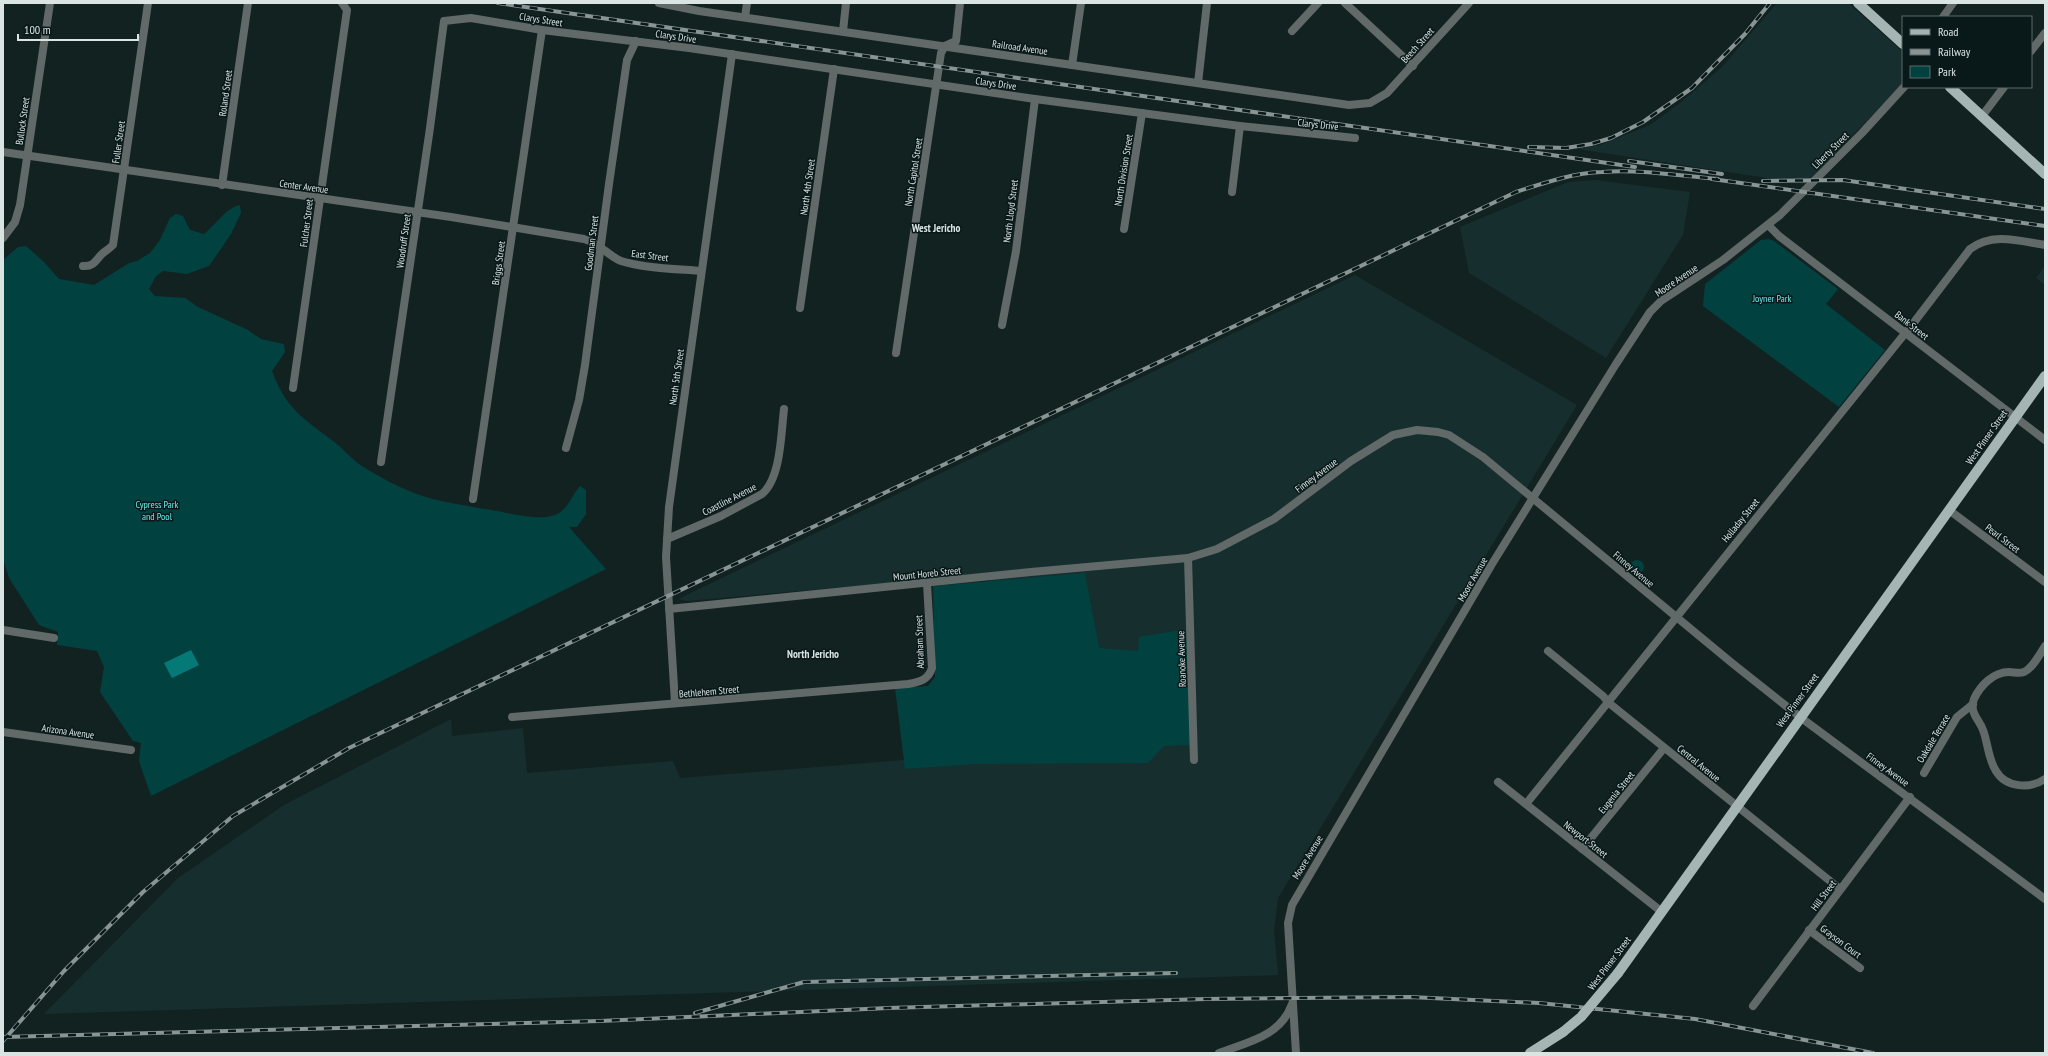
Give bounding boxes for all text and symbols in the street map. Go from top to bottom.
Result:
street label: Clarys Street [518,10,564,29]
scale bar [18,16,138,42]
legend [1902,16,2032,88]
text: 100 m [24,22,51,37]
text: Road [1938,24,1958,39]
street label: Beech Street [1398,25,1437,66]
street label: Clarys Drive [655,27,697,46]
street label: Railroad Avenue [991,37,1048,58]
text: Railway [1938,44,1971,59]
text: Park [1938,64,1956,79]
street label: Roland Street [216,69,235,117]
street label: Clarys Drive [975,74,1017,93]
street label: Bullock Street [13,96,32,146]
street label: Clarys Drive [1297,116,1339,133]
street label: Fuller Street [109,120,128,164]
street label: Liberty Street [1809,129,1852,171]
street label: North Division Street [1111,133,1136,207]
street label: North Capitol Street [902,137,925,207]
street label: North 4th Street [797,158,818,216]
street label: Center Avenue [279,177,329,196]
street label: North Lloyd Street [1000,178,1021,243]
street label: Fulcher Street [297,198,316,248]
street label: Woodruff Street [393,213,414,269]
street label: Goodman Street [582,214,601,271]
district label: West Jericho [911,221,960,235]
street label: Briggs Street [489,240,508,286]
street label: East Street [631,247,669,264]
street label: Moore Avenue [1652,261,1700,300]
park label: Joyner Park [1752,292,1791,305]
street label: Bank Street [1892,308,1931,343]
street label: North 5th Street [666,348,687,406]
street label: West Pinner Street [1963,407,2010,467]
street label: Finney Avenue [1293,455,1340,496]
street label: Coastline Avenue [700,480,758,519]
street label: Holladay Street [1719,495,1762,545]
park label: Cypress Park and Pool [136,498,179,523]
street label: Pearl Street [1983,521,2023,556]
street label: Finney Avenue [1610,548,1657,590]
street label: Moore Avenue [1455,555,1490,604]
street label: Mount Horeb Street [893,563,962,584]
street label: Abraham Street [912,615,927,669]
street label: Roanoke Avenue [1174,631,1189,687]
district label: North Jericho [787,647,839,661]
street label: West Pinner Street [1773,670,1822,730]
street label: Bethlehem Street [678,682,740,701]
street label: Oakdale Terrace [1914,712,1953,765]
street label: Arizona Avenue [41,721,95,742]
street label: Central Avenue [1674,742,1723,785]
street label: Finney Avenue [1864,750,1912,789]
street label: Eugenia Street [1595,768,1637,816]
street label: Newport Street [1561,818,1611,861]
street label: Moore Avenue [1289,833,1326,882]
street label: Hill Street [1808,877,1839,913]
street label: Grayson Court [1817,922,1864,961]
street label: West Pinner Street [1585,934,1634,993]

